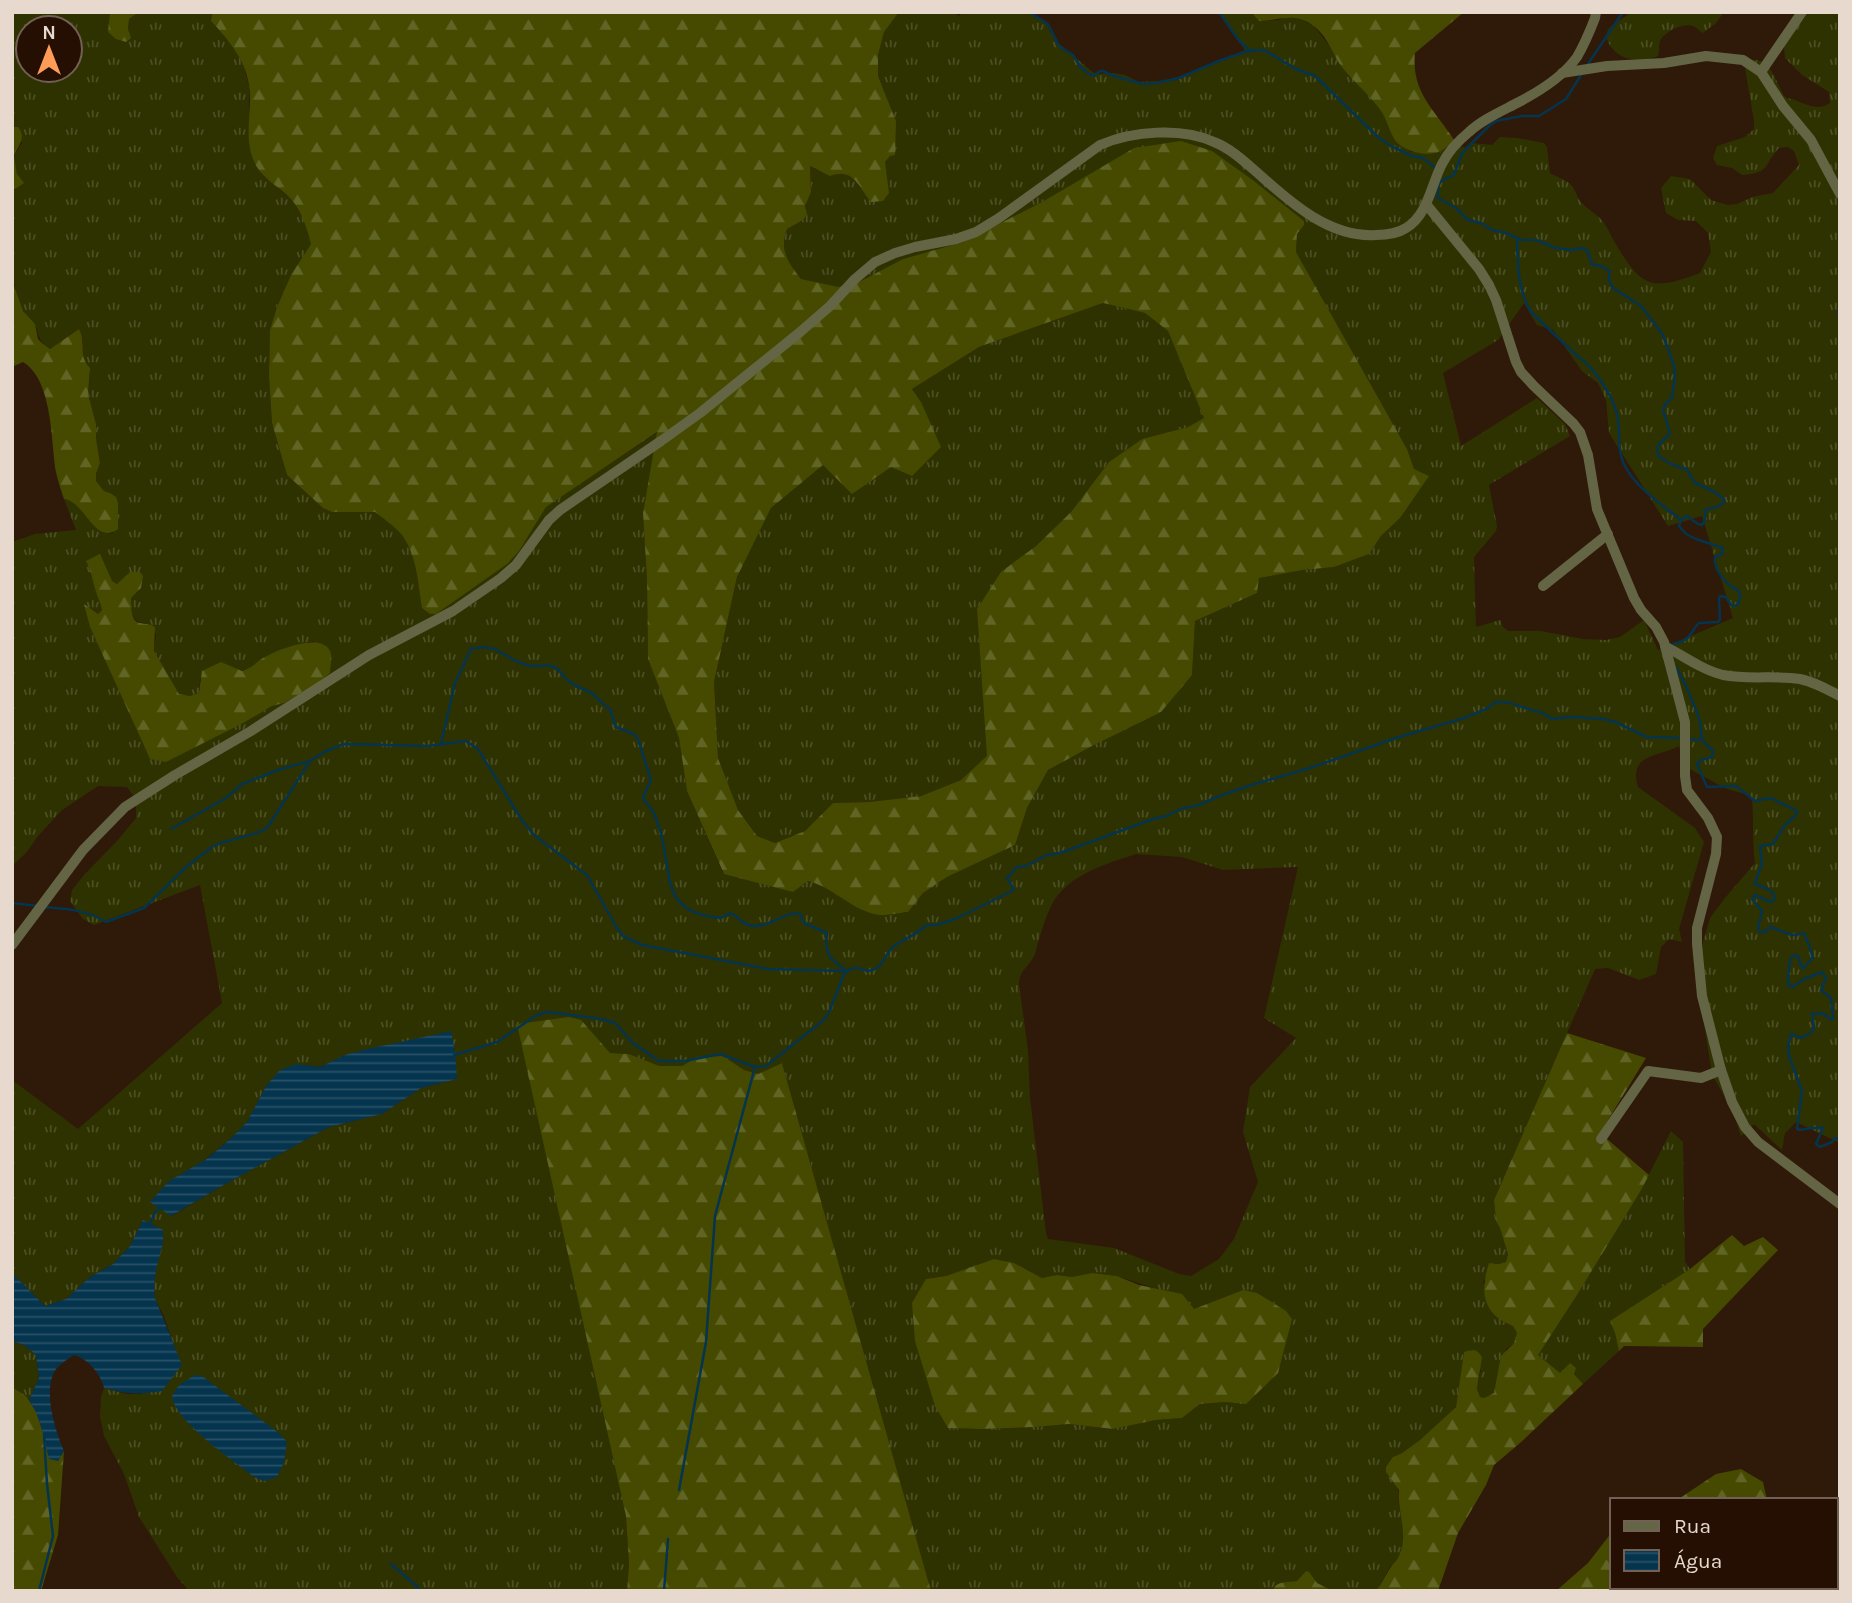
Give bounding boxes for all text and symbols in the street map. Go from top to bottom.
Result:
north arrow [14,14,84,84]
text: N [42,22,56,44]
legend [1610,1498,1838,1589]
text: Rua [1674,1514,1711,1538]
text: Água [1674,1549,1722,1573]

